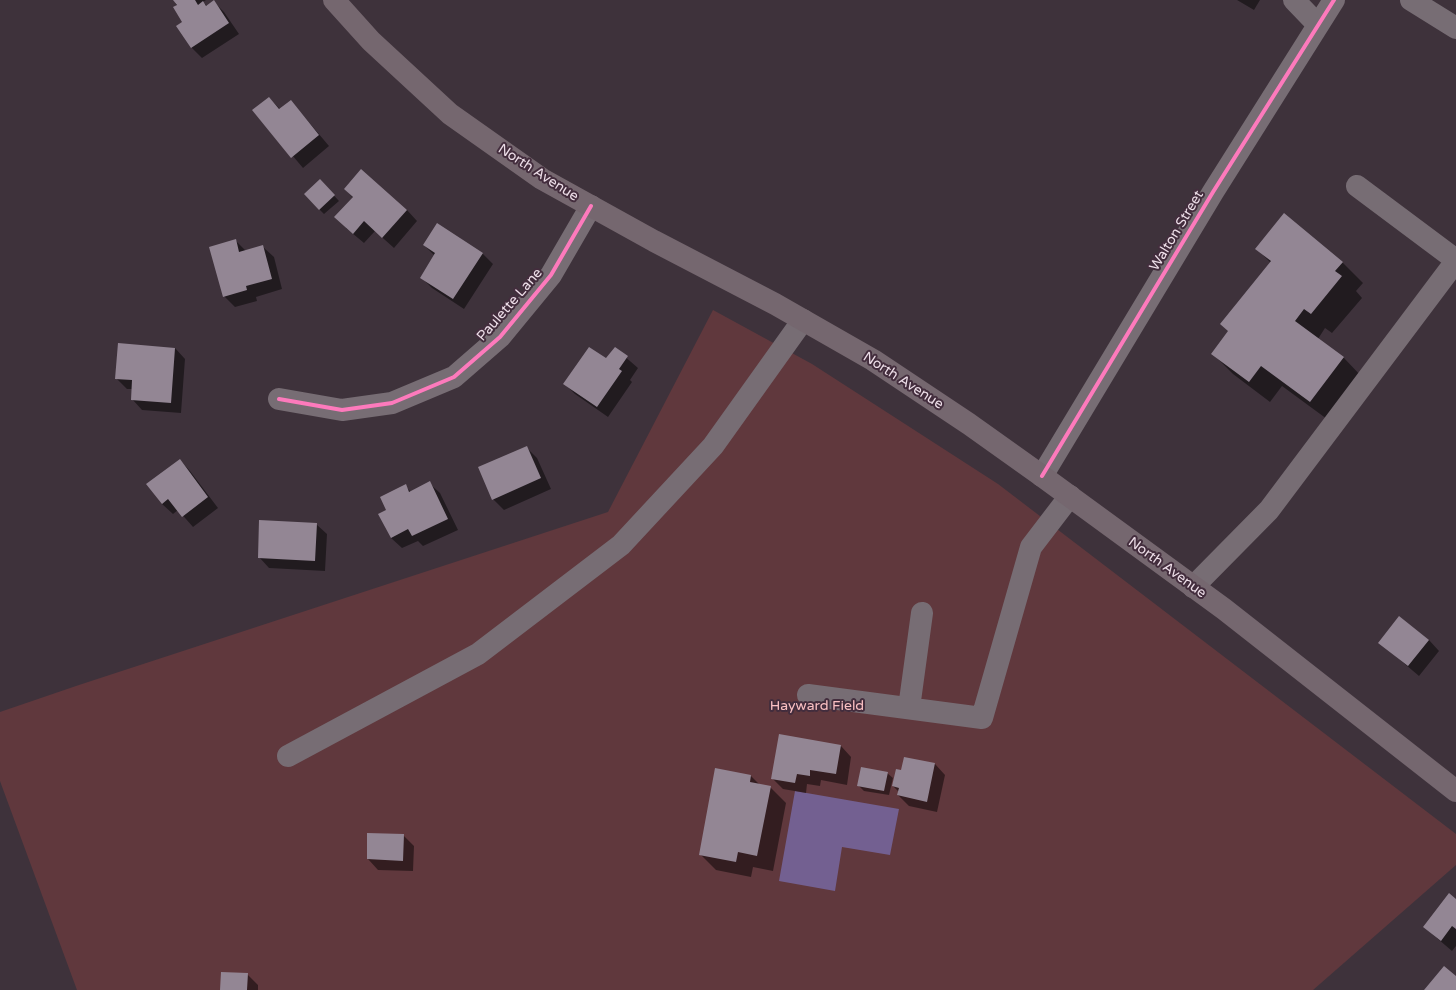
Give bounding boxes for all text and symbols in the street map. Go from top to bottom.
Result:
street label: North Avenue [495,141,581,205]
street label: Walton Street [1146,188,1208,274]
street label: Paulette Lane [474,265,546,345]
street label: North Avenue [860,349,946,413]
street label: North Avenue [1125,534,1209,602]
park label: Hayward Field [770,698,864,714]

